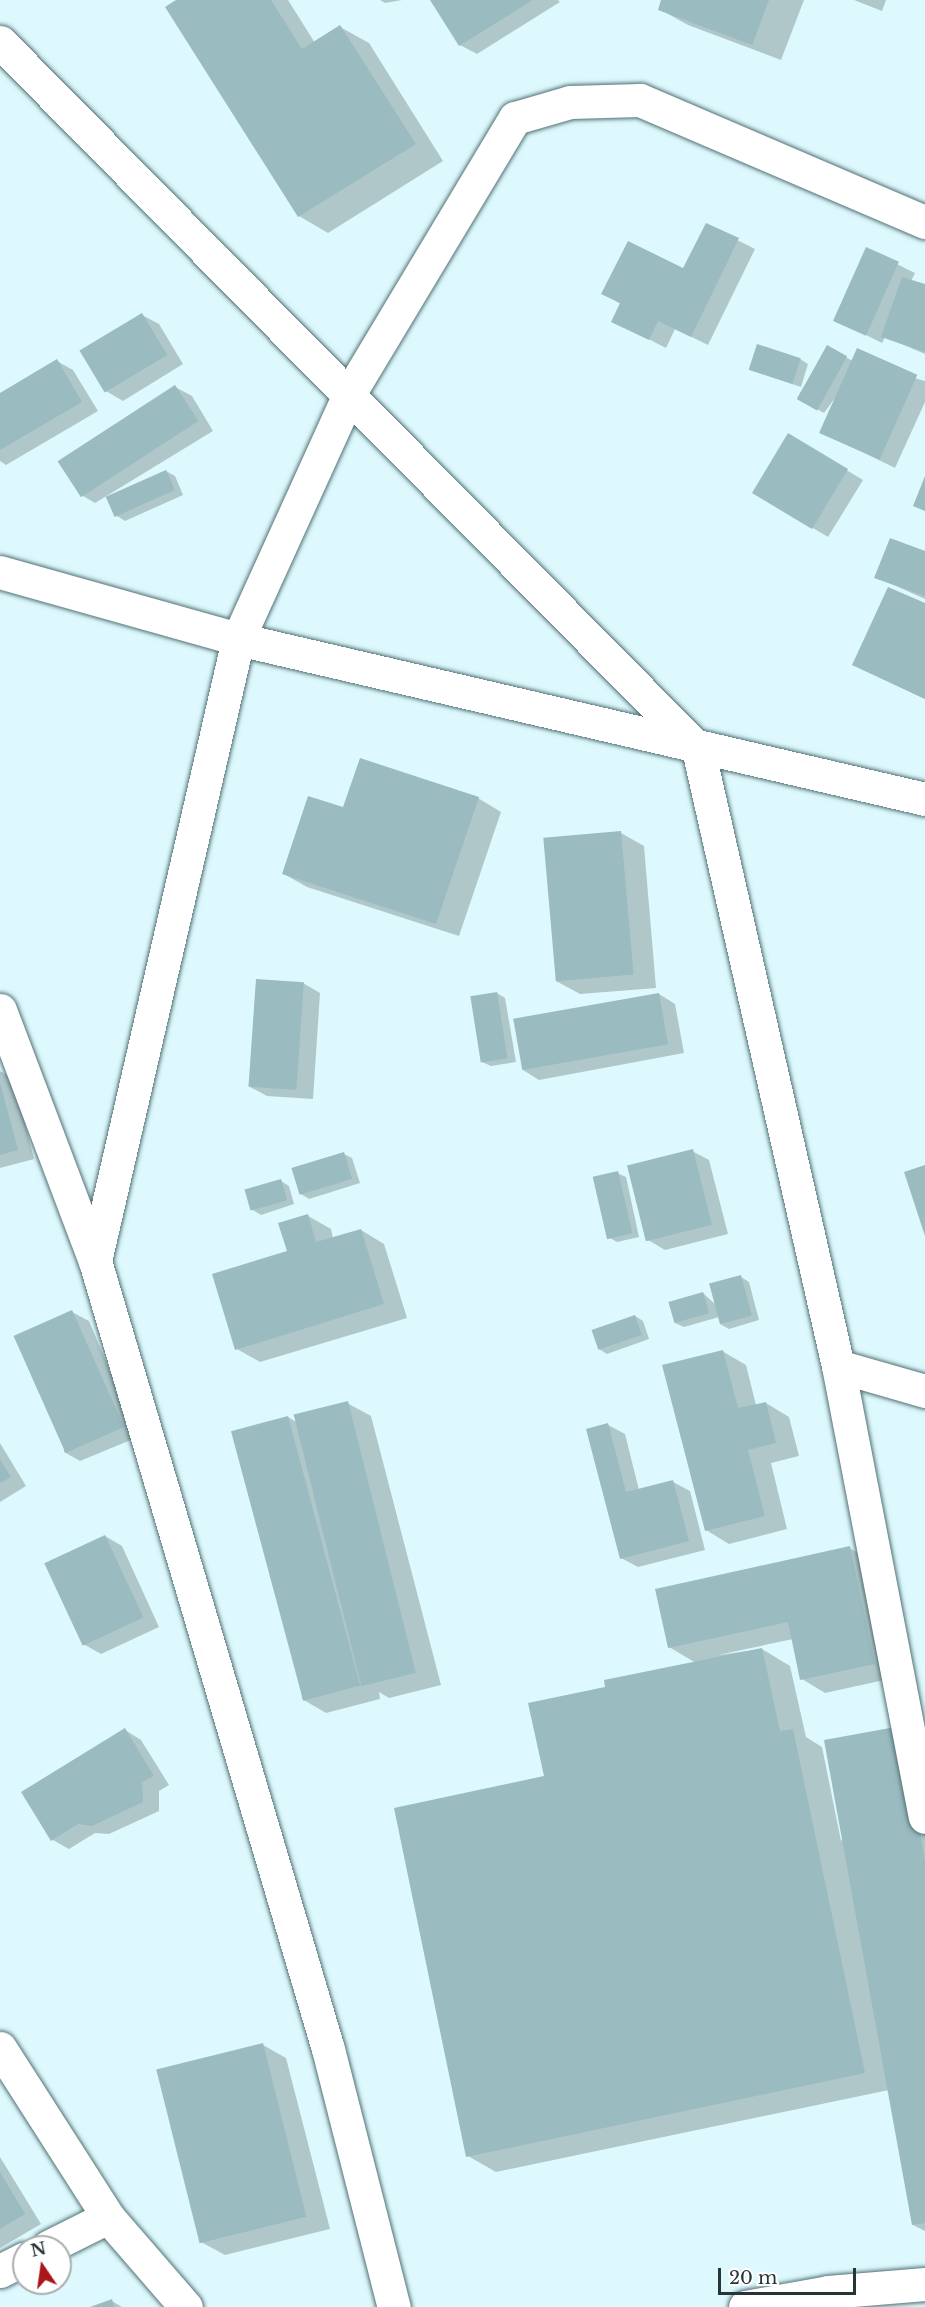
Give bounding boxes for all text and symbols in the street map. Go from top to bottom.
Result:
north arrow [12,2235,72,2295]
text: N [29,2238,48,2261]
scale bar [721,2256,859,2294]
text: 20 m [729,2267,777,2289]

